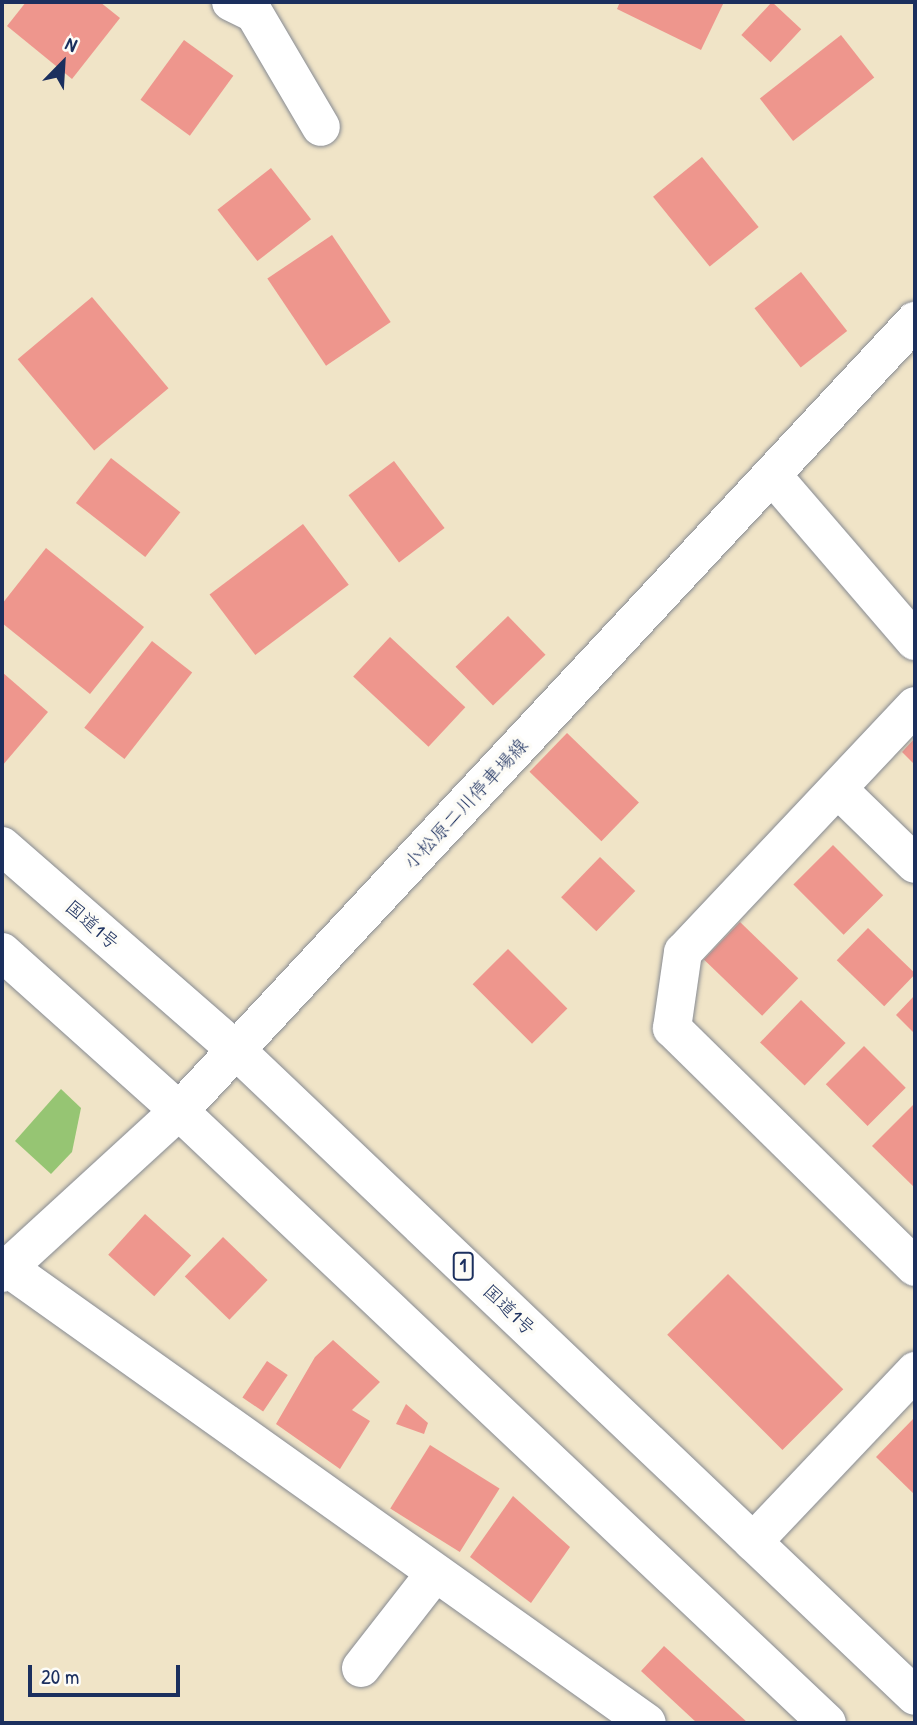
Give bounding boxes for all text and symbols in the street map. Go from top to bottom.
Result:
north arrow [28,28,98,98]
text: N [62,30,81,58]
street label: 小松原二川停車場線 [399,734,533,874]
street label: 国道1号 [60,895,124,955]
road number: 1 [452,1252,474,1280]
street label: 国道1号 [478,1280,540,1340]
scale bar [32,1652,184,1696]
text: 20 m [41,1662,79,1691]

